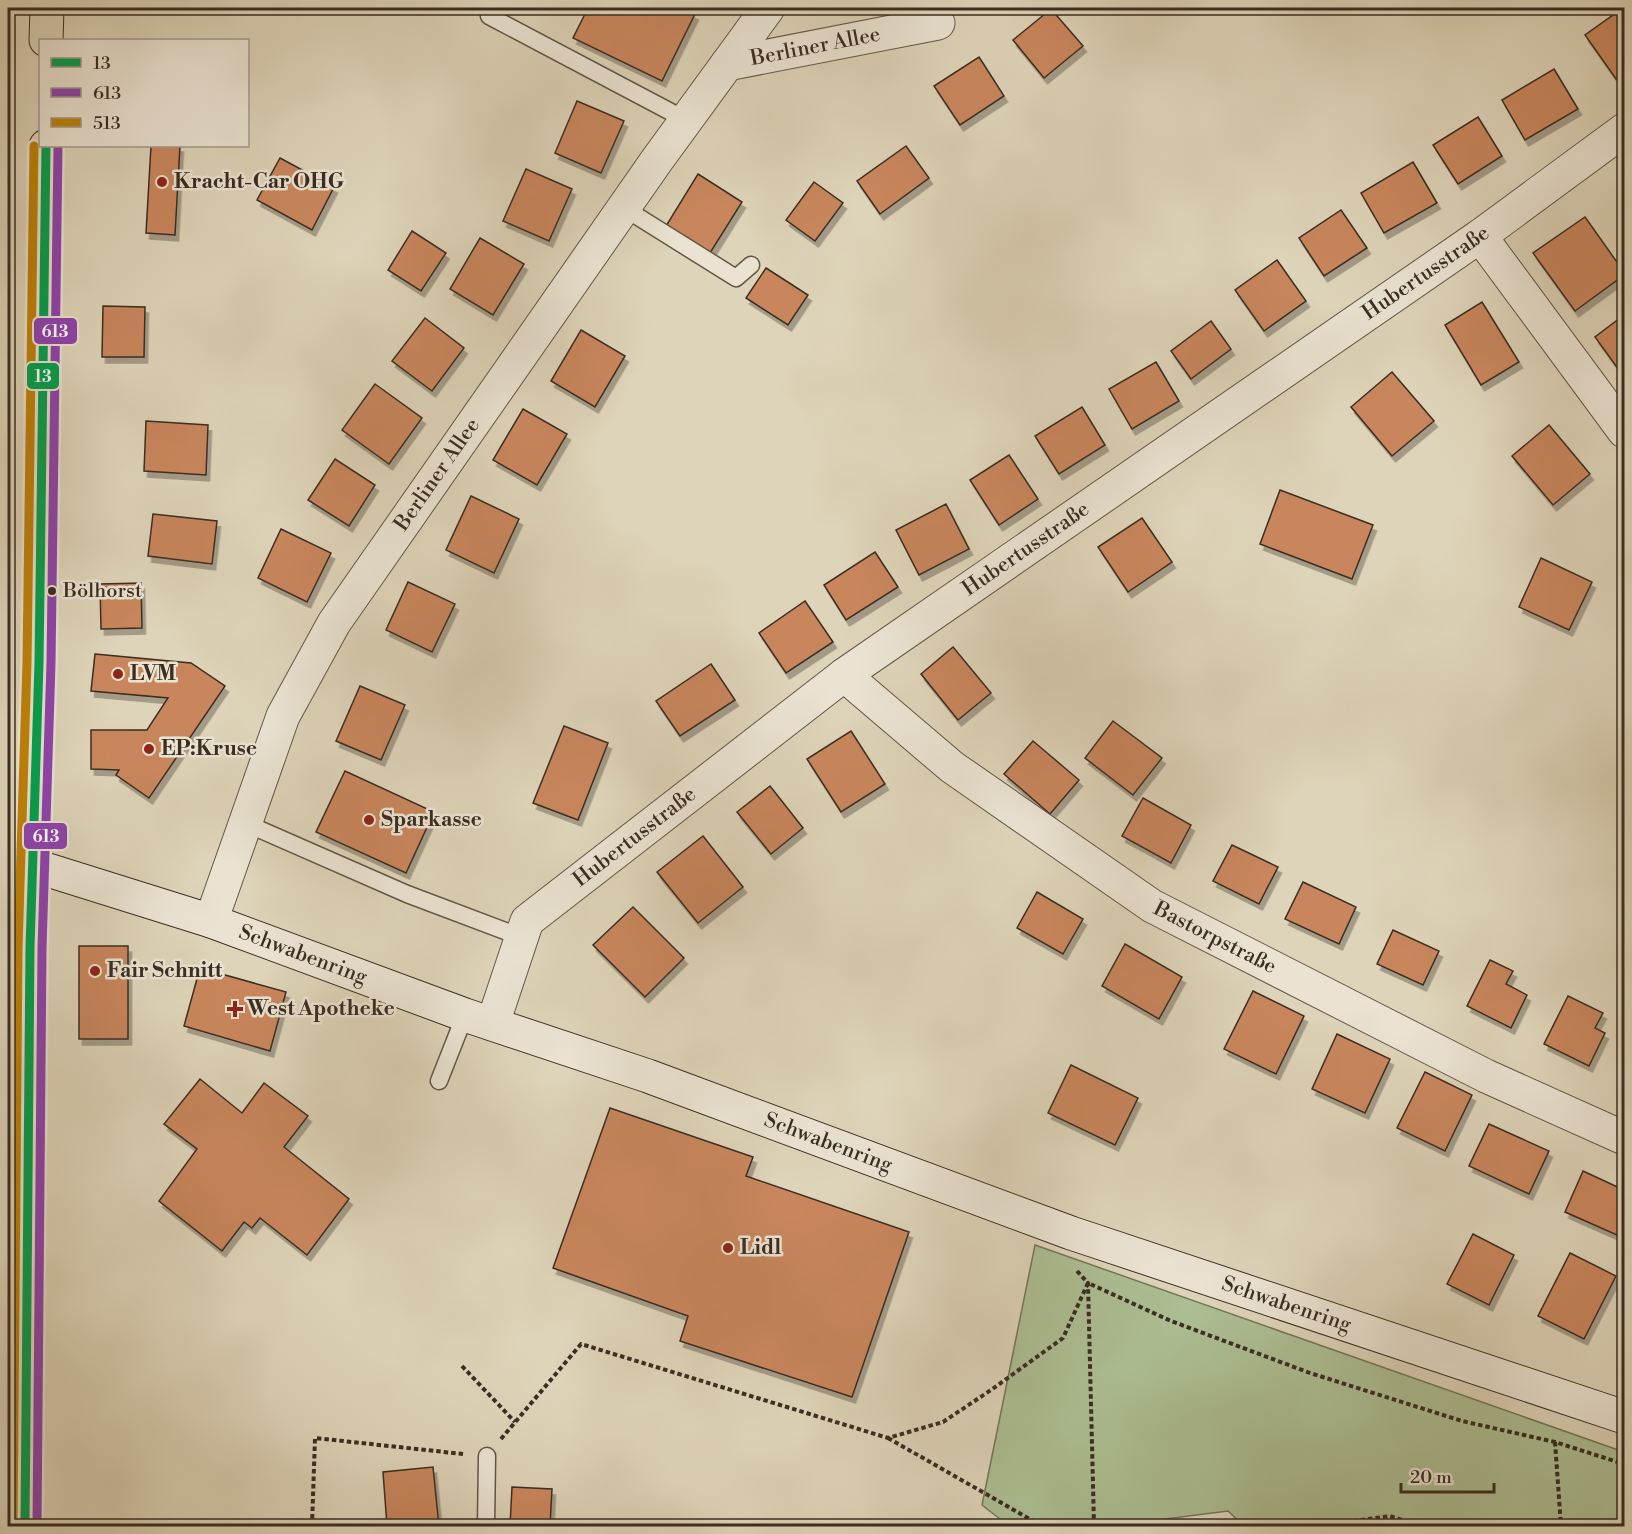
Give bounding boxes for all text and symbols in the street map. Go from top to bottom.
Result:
street label: Berliner Allee [747,21,883,72]
legend [39,39,249,147]
text: 13 [93,52,111,75]
text: 613 [93,82,121,105]
text: 513 [93,112,121,135]
place label: Kracht-Car OHG [174,169,345,195]
marker: Kracht-Car OHG [155,175,169,189]
street label: Hubertusstraße [1358,220,1495,326]
line badge: 613 [33,317,78,345]
text: 613 [42,322,69,342]
line badge: 13 [26,362,60,390]
text: 13 [34,367,52,387]
street label: Berliner Allee [388,413,486,537]
street label: Hubertusstraße [958,496,1095,602]
place label: Bölhorst [62,579,142,604]
marker: Bölhorst [46,585,58,597]
place label: LVM [130,661,177,687]
marker: LVM [111,667,125,681]
place label: EP:Kruse [161,736,257,762]
marker: EP:Kruse [142,742,156,756]
street label: Hubertusstraße [568,782,701,893]
place label: Sparkasse [381,807,482,833]
marker: Sparkasse [362,813,376,827]
line badge: 613 [23,822,68,850]
text: 613 [33,827,60,847]
street label: Bastorpstraße [1148,895,1281,980]
street label: Schwabenring [235,919,371,991]
place label: Fair Schnitt [107,958,223,984]
marker: Fair Schnitt [88,964,102,978]
place label: West Apotheke [246,996,395,1022]
marker: West Apotheke [228,1002,242,1016]
street label: Schwabenring [760,1107,896,1179]
place label: Lidl [740,1235,781,1261]
marker: Lidl [721,1241,735,1255]
street label: Schwabenring [1218,1271,1355,1338]
scale bar [1401,1456,1494,1494]
text: 20 m [1410,1466,1452,1489]

